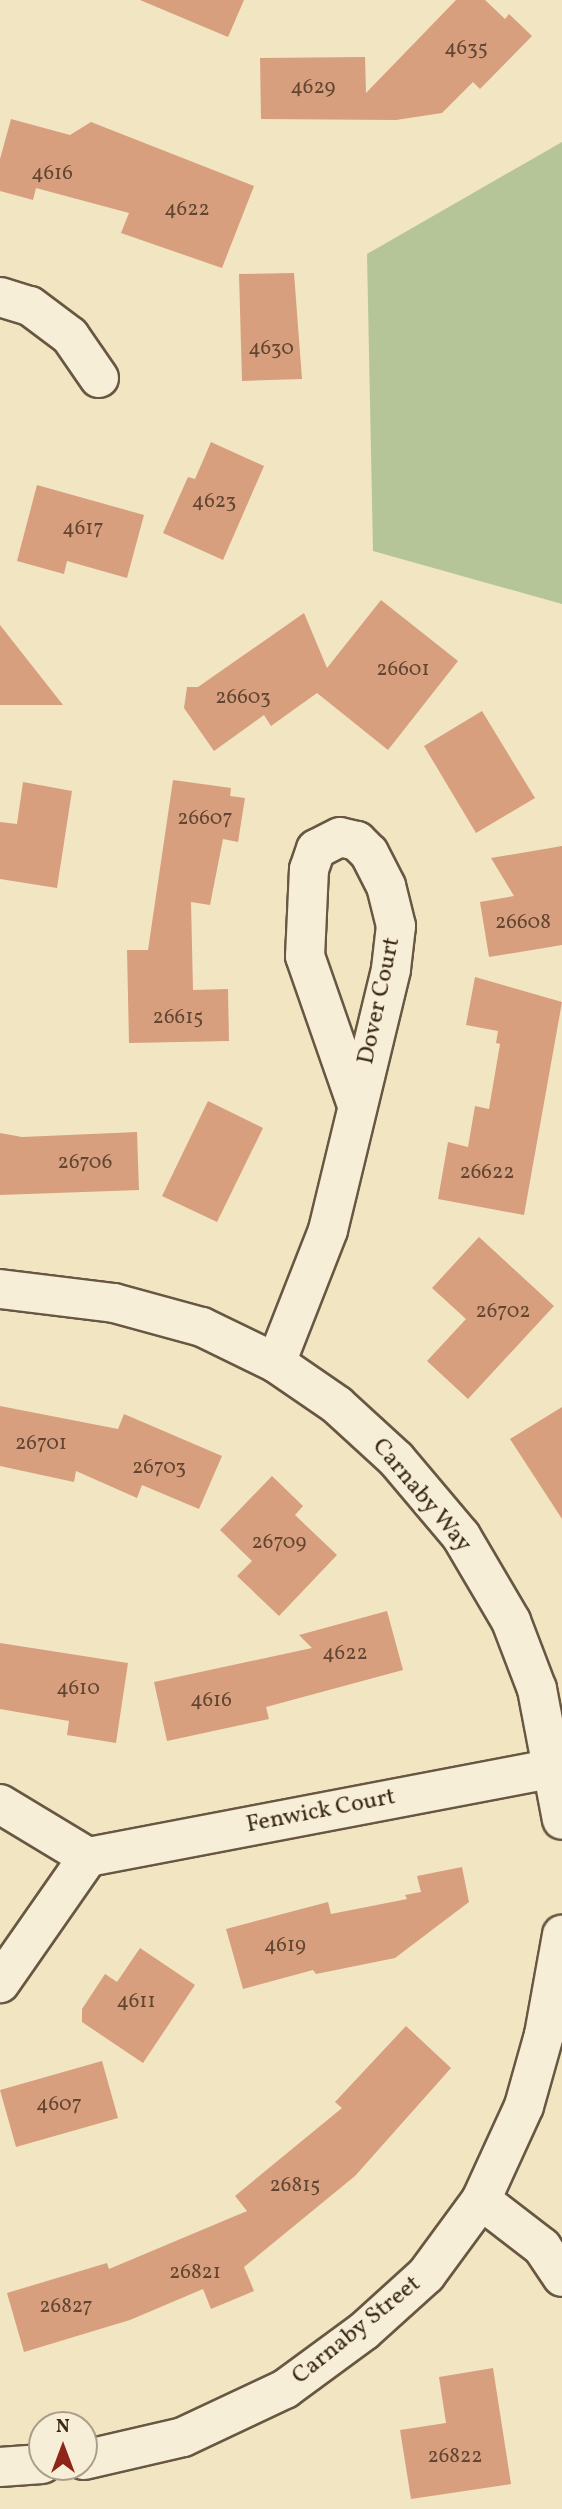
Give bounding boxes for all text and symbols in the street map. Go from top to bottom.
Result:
house number: 4635 [444,36,488,62]
house number: 4629 [291,75,335,101]
house number: 4616 [31,161,73,187]
house number: 4622 [164,197,210,223]
house number: 4630 [248,336,294,362]
house number: 4623 [192,489,236,515]
house number: 4617 [62,516,104,542]
house number: 26601 [376,657,430,683]
house number: 26603 [215,685,271,711]
house number: 26607 [177,806,233,832]
house number: 26608 [495,910,551,936]
street label: Dover Court [352,935,408,1067]
house number: 26615 [153,1005,203,1031]
house number: 26706 [58,1150,112,1176]
house number: 26622 [459,1160,515,1186]
house number: 26702 [475,1299,531,1325]
house number: 26701 [15,1431,67,1457]
street label: Carnaby Way [365,1433,477,1559]
house number: 26703 [132,1455,186,1481]
house number: 26709 [252,1530,306,1556]
house number: 4622 [322,1641,368,1667]
house number: 4610 [56,1676,100,1702]
house number: 4616 [190,1688,232,1714]
street label: Fenwick Court [244,1783,398,1841]
house number: 4619 [264,1933,306,1959]
house number: 4611 [116,1989,156,2015]
house number: 4607 [36,2092,82,2118]
house number: 26815 [270,2173,320,2199]
house number: 26821 [169,2260,221,2286]
street label: Carnaby Street [287,2270,427,2392]
house number: 26827 [39,2294,93,2320]
north arrow [28,2411,98,2481]
text: N [56,2414,70,2440]
house number: 26822 [427,2444,483,2470]

